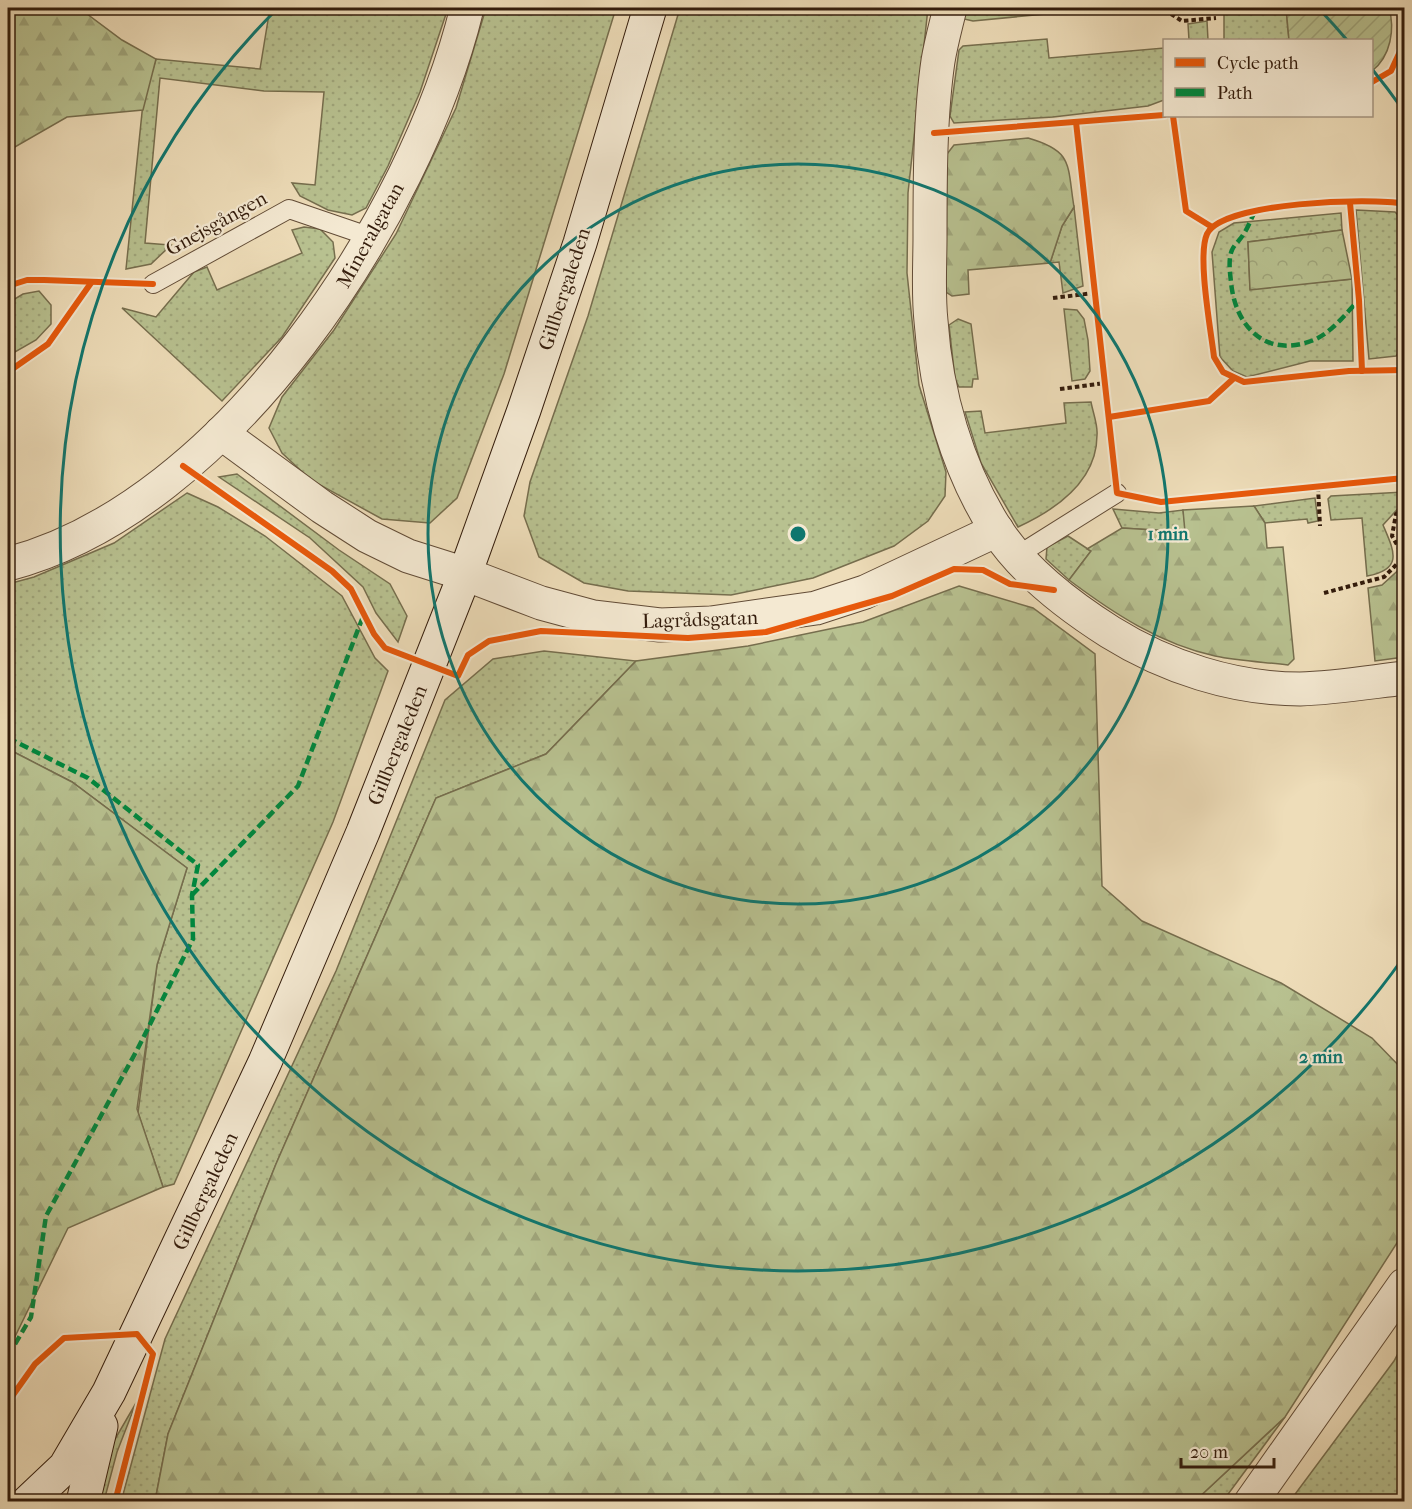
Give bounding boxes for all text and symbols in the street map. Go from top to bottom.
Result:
legend [1163,39,1373,117]
text: Cycle path [1217,53,1298,74]
text: Path [1217,83,1253,104]
street label: Mineralgatan [332,178,409,292]
street label: Gnejsgången [162,186,271,261]
street label: Gillbergaleden [534,225,595,353]
centre of rings [788,524,808,544]
text: 1 min [1147,524,1189,545]
street label: Lagrådsgatan [642,606,759,633]
street label: Gillbergaleden [363,681,432,809]
text: 2 min [1299,1047,1343,1068]
street label: Gillbergaleden [168,1128,243,1254]
scale bar [1181,1431,1274,1469]
text: 20 m [1190,1442,1228,1463]

